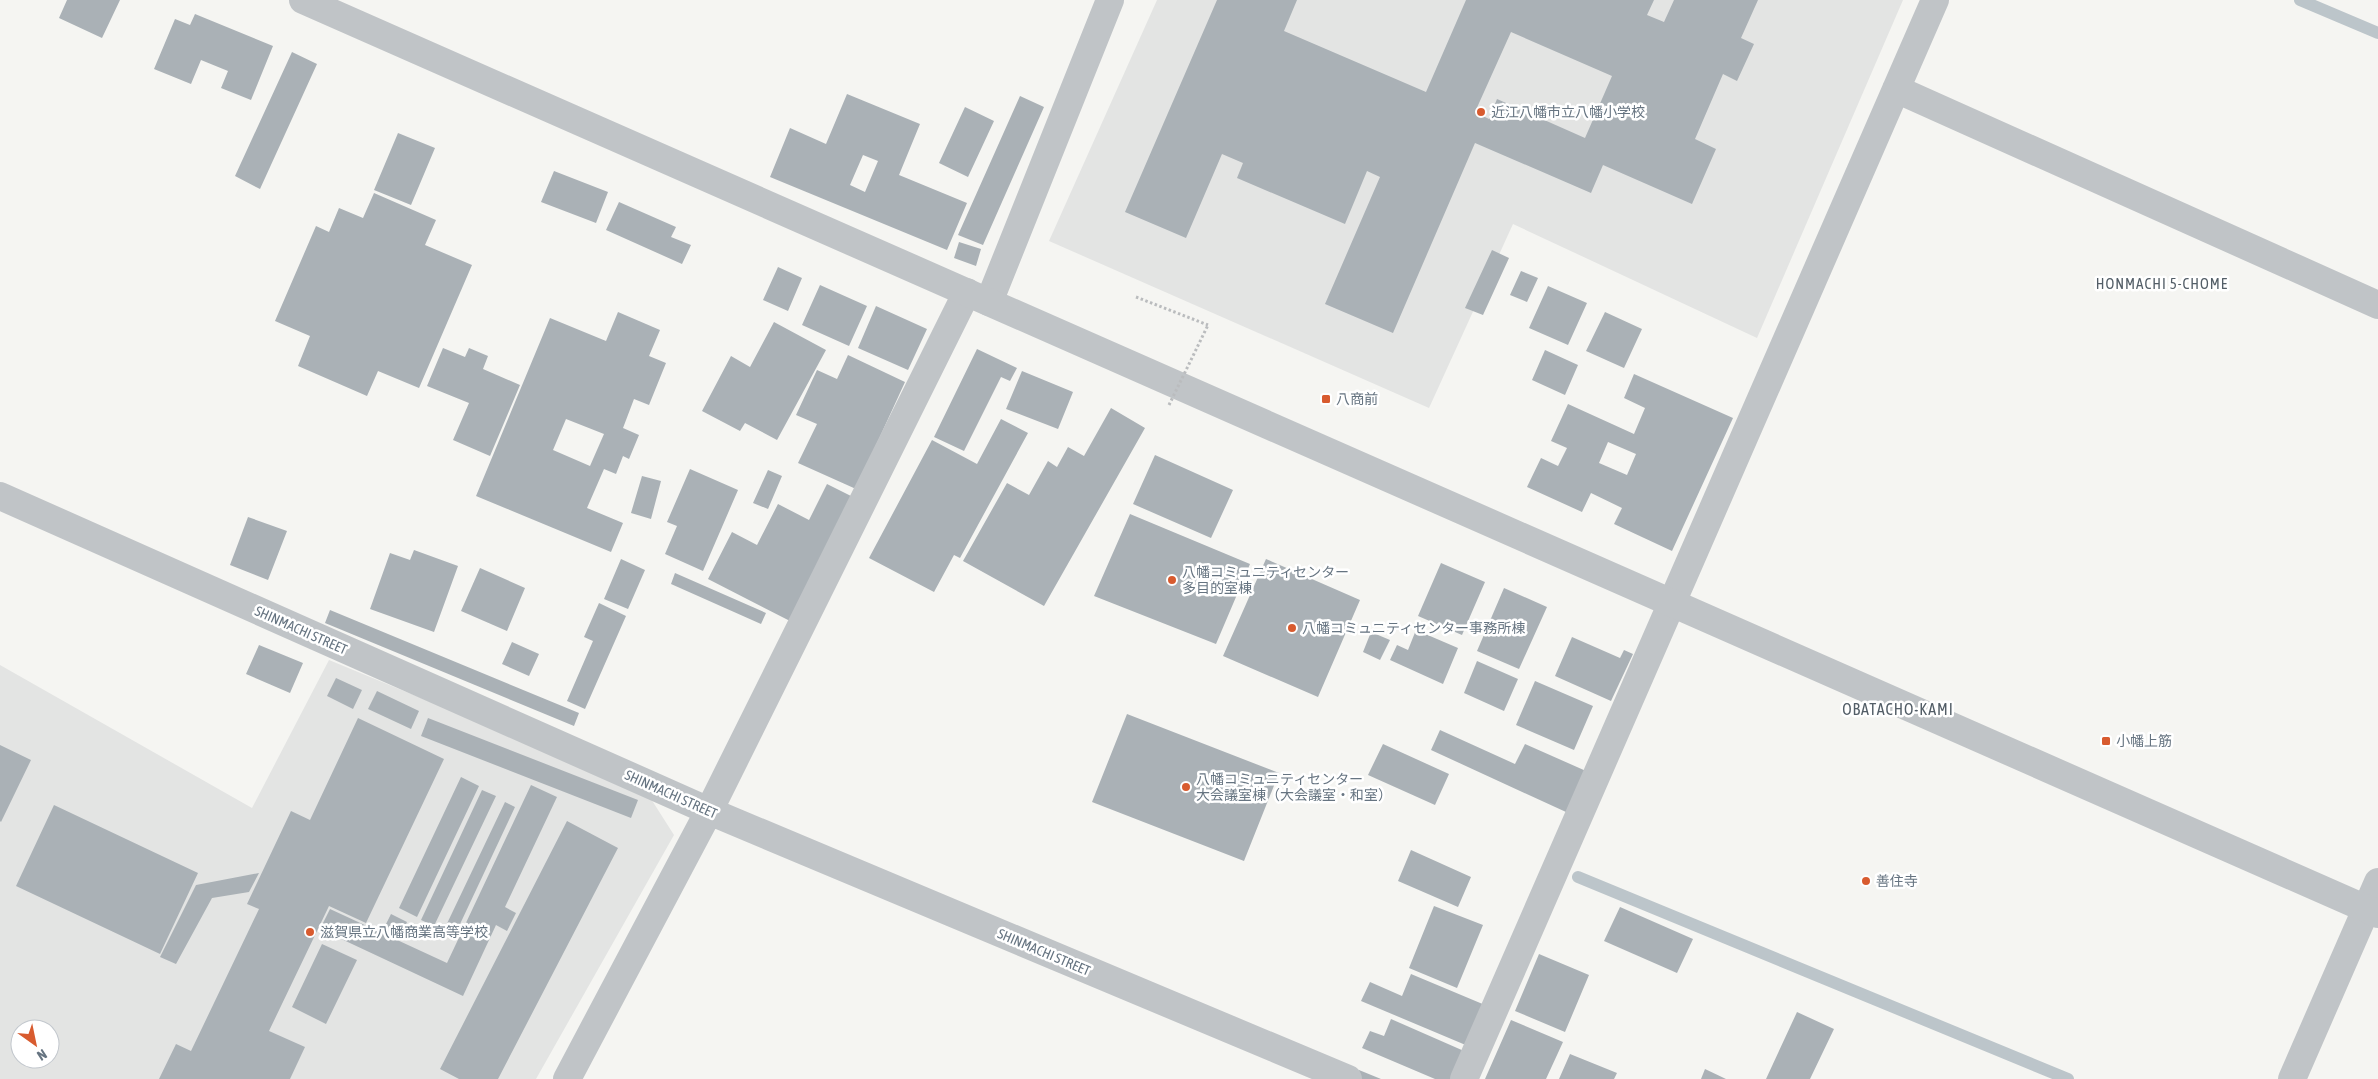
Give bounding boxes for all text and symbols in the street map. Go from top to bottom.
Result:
place label: 近江八幡市立八幡小学校 [1491,104,1645,120]
marker: 近江八幡市立八幡小学校 [1475,106,1487,118]
district label: HONMACHI 5-CHOME [2096,275,2228,292]
place label: 八商前 [1336,391,1378,407]
marker: 八商前 [1320,393,1332,405]
place label: 八幡コミュニティセンター 多目的室棟 [1182,564,1349,596]
marker: 八幡コミュニティセンター 多目的室棟 [1166,574,1178,586]
street label: SHINMACHI STREET [252,603,350,657]
place label: 八幡コミュニティセンター事務所棟 [1302,620,1525,636]
marker: 八幡コミュニティセンター事務所棟 [1286,622,1298,634]
district label: OBATACHO-KAMI [1842,700,1954,718]
place label: 小幡上筋 [2116,733,2172,749]
marker: 小幡上筋 [2100,735,2112,747]
street label: SHINMACHI STREET [622,767,720,821]
place label: 八幡コミュニティセンター 大会議室棟（大会議室・和室） [1196,771,1392,803]
marker: 八幡コミュニティセンター 大会議室棟（大会議室・和室） [1180,781,1192,793]
place label: 善住寺 [1876,873,1918,889]
marker: 善住寺 [1860,875,1872,887]
place label: 滋賀県立八幡商業高等学校 [320,924,488,940]
street label: SHINMACHI STREET [995,925,1093,979]
marker: 滋賀県立八幡商業高等学校 [304,926,316,938]
north arrow [10,1019,60,1069]
text: N [34,1046,50,1064]

